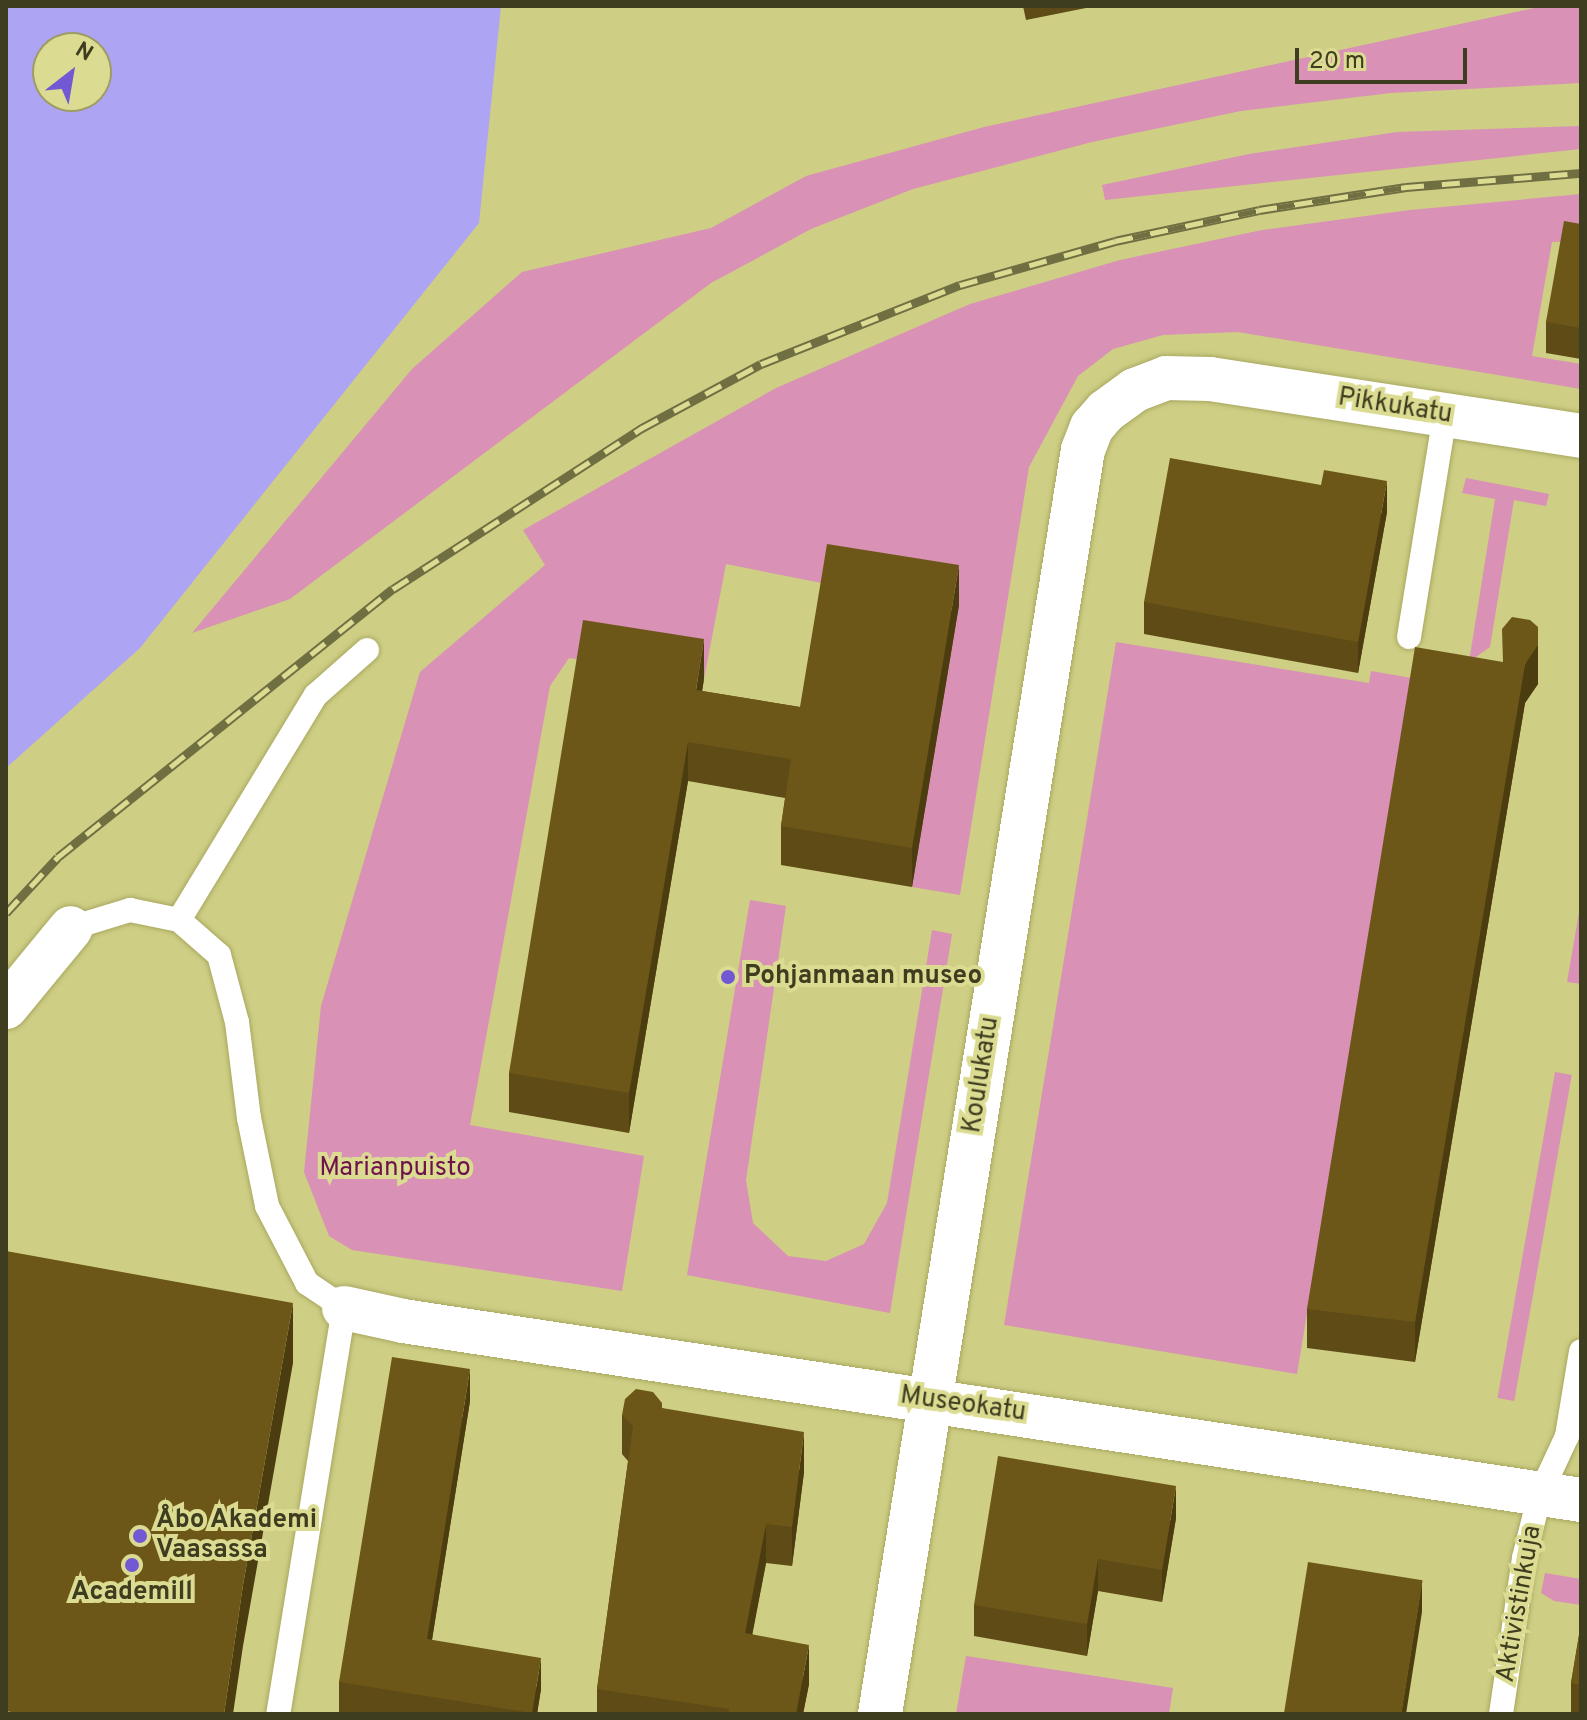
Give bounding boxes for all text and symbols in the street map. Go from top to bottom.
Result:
north arrow [32,32,112,112]
scale bar [1299,32,1471,82]
text: N [70,37,97,68]
text: 20 m [1309,47,1365,77]
street label: Pikkukatu [1336,383,1454,431]
place label: Pohjanmaan museo [744,961,982,993]
marker: Pohjanmaan museo [719,968,737,986]
street label: Koulukatu [957,1015,1007,1135]
park label: Marianpuisto [319,1153,471,1185]
street label: Museokatu [898,1381,1028,1429]
place label: Åbo Akademi Vaasassa [156,1505,318,1566]
street label: Aktivistinkuja [1491,1523,1549,1685]
marker: Åbo Akademi Vaasassa [131,1527,149,1545]
marker: Academill [123,1556,141,1574]
place label: Academill [71,1577,193,1609]

